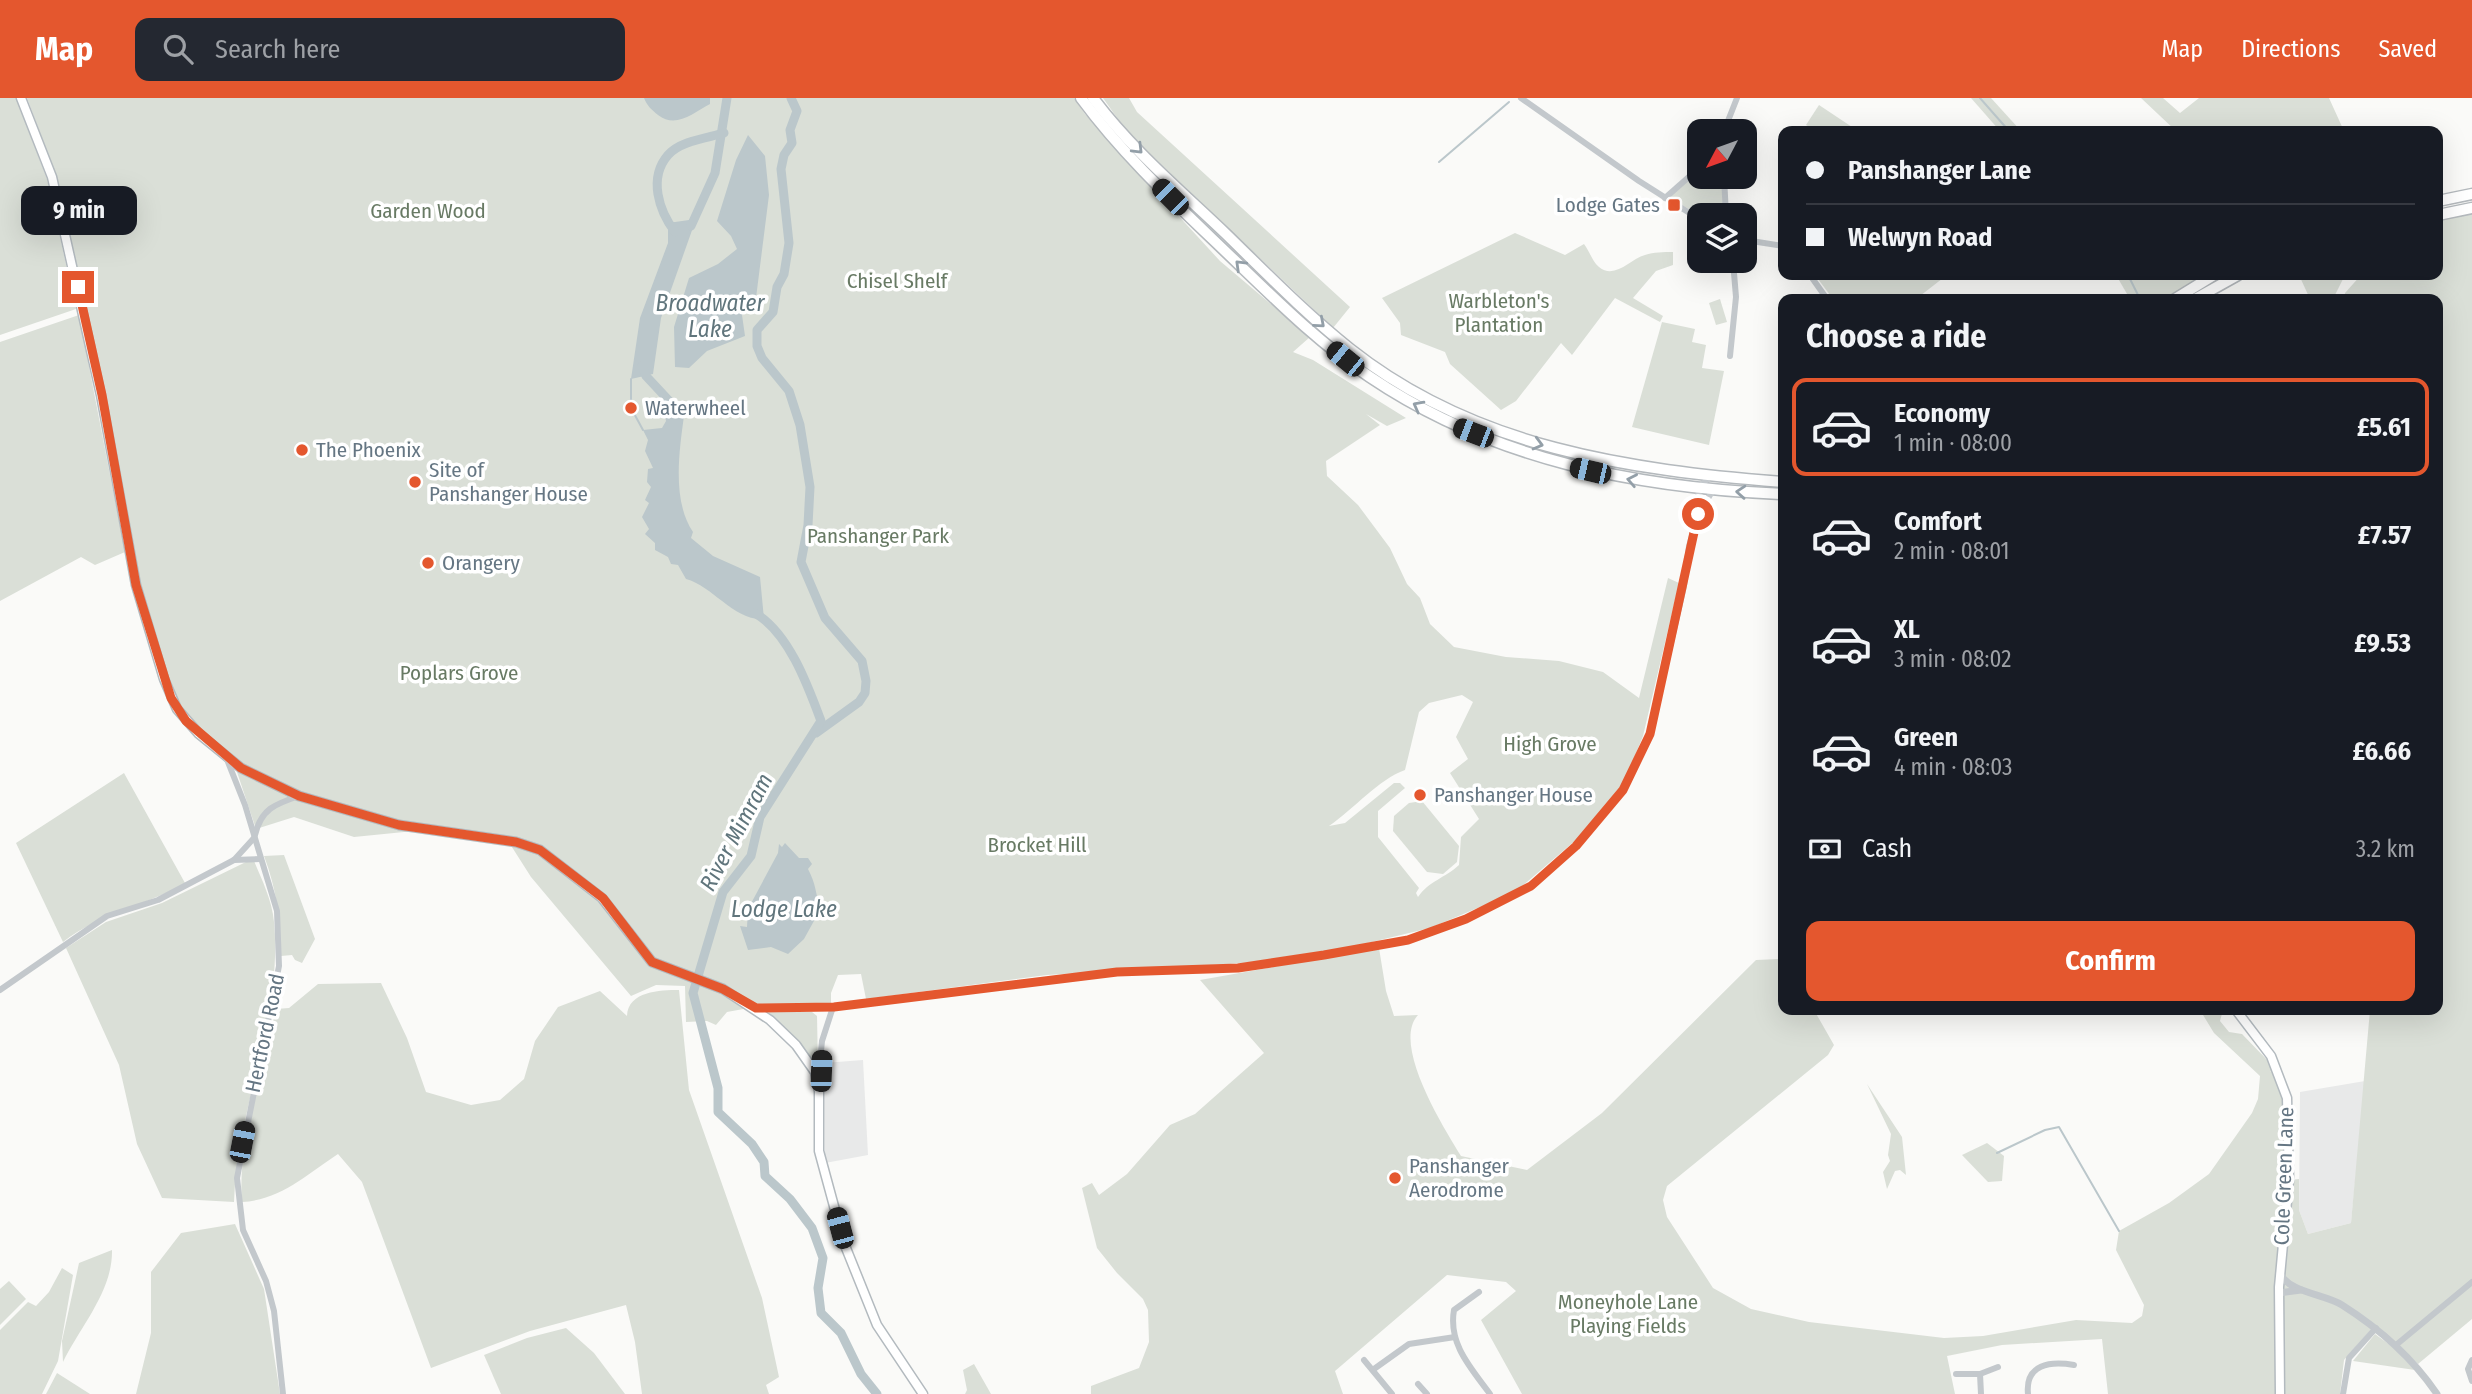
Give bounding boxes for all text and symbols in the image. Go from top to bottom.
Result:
search box [135,18,625,81]
text: Map [35,29,93,69]
icon: search [159,30,197,68]
text: Search here [215,34,340,65]
text: Map [2162,35,2203,63]
text: Directions [2241,35,2340,63]
text: Saved [2378,35,2437,63]
north arrow [1687,119,1757,189]
map controls [1687,119,1757,273]
one-way arrow [1129,141,1142,154]
text: Panshanger Lane [1848,155,2031,186]
car [1148,175,1193,219]
callout: 9 min [20,186,136,234]
place label: Lodge Gates [1556,192,1660,218]
text: 9 min [53,196,105,224]
marker: Lodge Gates [1666,197,1682,213]
park label: Garden Wood [370,198,486,224]
button: layers [1687,203,1757,273]
text: Welwyn Road [1848,222,1992,253]
one-way arrow [1235,261,1248,274]
park label: Chisel Shelf [847,268,949,294]
route end [62,271,94,303]
park label: Warbleton's Plantation [1448,288,1550,338]
water label: Broadwater Lake [656,289,766,343]
one-way arrow [1312,315,1325,327]
text: Choose a ride [1806,317,1987,355]
car [1323,338,1368,380]
place label: Waterwheel [645,395,746,421]
icon: car [1810,396,1873,459]
text: Economy [1894,398,1990,429]
marker: Waterwheel [623,400,639,416]
one-way arrow [1412,401,1425,415]
text: £5.61 [2357,412,2411,443]
car [1450,416,1497,450]
text: 1 min · 08:00 [1894,429,2012,457]
one-way arrow [1532,436,1544,451]
place label: The Phoenix [316,437,422,463]
marker: The Phoenix [294,442,310,458]
car [1568,456,1613,486]
place label: Site of Panshanger House [429,457,588,507]
one-way arrow [1626,473,1638,488]
marker: Site of Panshanger House [407,474,423,490]
one-way arrow [1735,485,1746,500]
route start [1682,498,1714,530]
icon: car [1810,504,1873,567]
text: Comfort [1894,506,1982,537]
text: £7.57 [2358,520,2411,551]
park label: Panshanger Park [807,523,949,549]
text: 2 min · 08:01 [1894,537,2010,565]
place label: Orangery [442,550,520,576]
marker: Orangery [420,555,436,571]
icon: car [1810,612,1873,675]
text: XL [1894,614,1920,645]
text: £9.53 [2354,628,2411,659]
text: 3 min · 08:02 [1894,645,2011,673]
park label: Poplars Grove [400,660,518,686]
icon: car [1810,720,1873,783]
text: Green [1894,722,1958,753]
park label: High Grove [1503,731,1597,757]
text: £6.66 [2353,736,2411,767]
text: 4 min · 08:03 [1894,753,2012,781]
water label: River Mimram [693,768,779,896]
place label: Panshanger House [1434,782,1593,808]
marker: Panshanger House [1412,787,1428,803]
icon: cash [1806,830,1844,868]
park label: Brocket Hill [987,832,1087,858]
text: Cash [1862,833,1912,864]
text: 3.2 km [2356,835,2415,863]
water label: Lodge Lake [731,895,837,923]
button: Confirm [1806,921,2415,1001]
street label: Hertford Road [240,971,290,1095]
car [810,1050,833,1092]
street label: Cole Green Lane [2269,1106,2299,1246]
car [228,1119,257,1165]
place label: Panshanger Aerodrome [1409,1153,1510,1203]
marker: Panshanger Aerodrome [1387,1170,1403,1186]
car [825,1205,856,1251]
park label: Moneyhole Lane Playing Fields [1558,1289,1698,1339]

